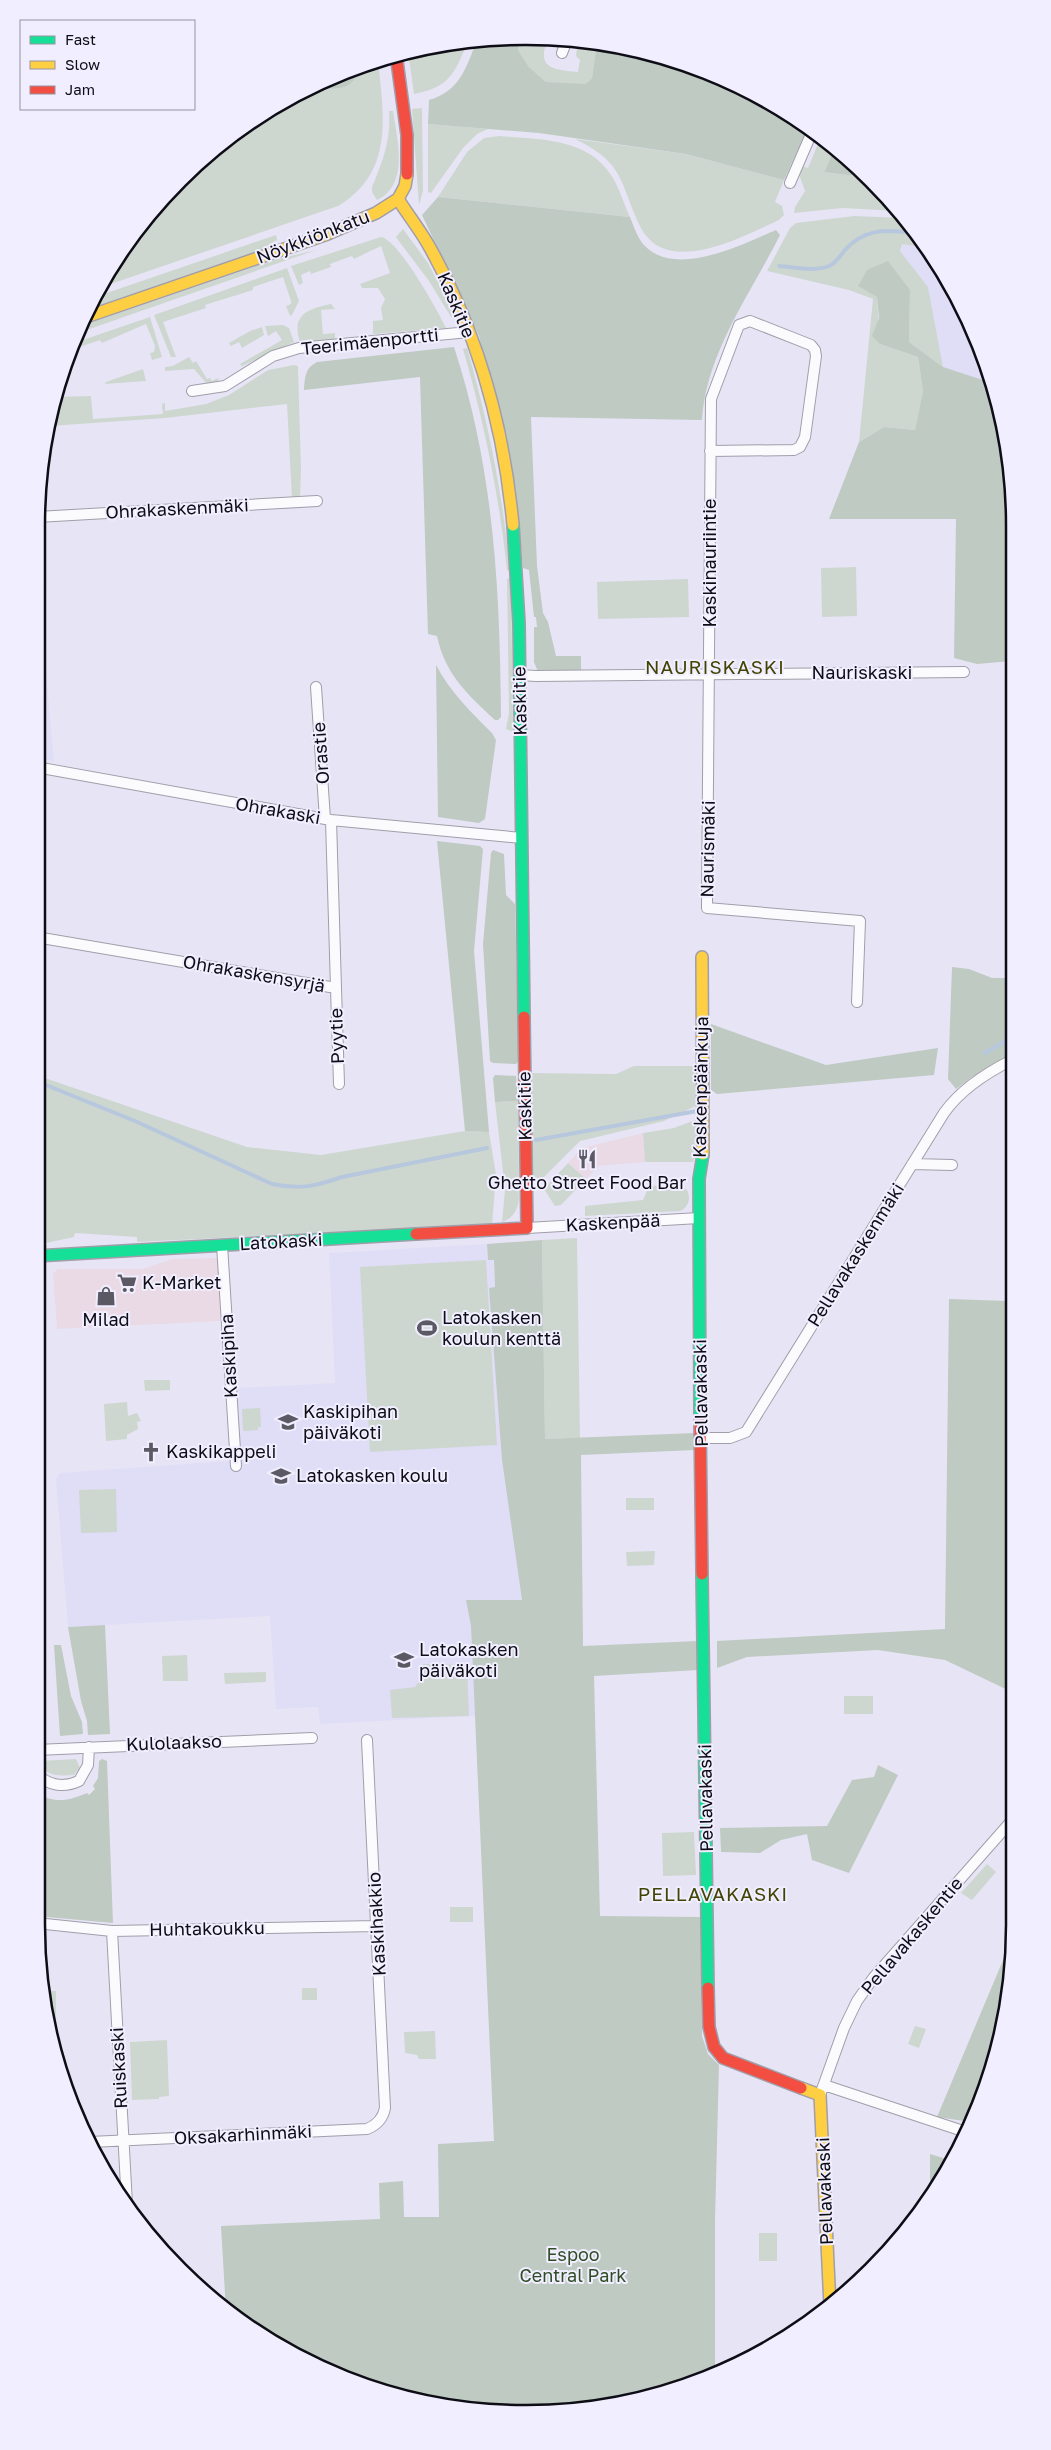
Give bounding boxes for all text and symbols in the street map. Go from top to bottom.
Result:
legend [20,20,195,110]
text: Fast [65,30,96,48]
text: Slow [65,55,100,73]
text: Jam [65,80,95,98]
street label: Nöykkiönkatu [253,204,372,268]
street label: Kaskitie [433,268,481,341]
street label: Teerimäenportti [300,323,440,359]
street label: Ohrakaskenmäki [105,493,249,523]
street label: Kaskinauriintie [698,498,720,628]
district label: NAURISKASKI [645,655,785,678]
street label: Nauriskaski [812,661,912,683]
street label: Kaskitie [507,666,531,736]
street label: Orastie [307,721,333,785]
street label: Ohrakaski [234,792,322,828]
street label: Naurismäki [695,800,719,898]
street label: Ohrakaskensyrjä [181,950,327,996]
street label: Pyytie [324,1008,348,1064]
street label: Kaskenpäänkuja [688,1016,712,1158]
street label: Kaskitie [512,1071,536,1141]
restaurant icon: Ghetto Street Food Bar [576,1148,598,1170]
place label: Ghetto Street Food Bar [488,1171,686,1193]
street label: Pellavakaskenmäki [802,1179,908,1330]
street label: Kaskenpää [565,1209,661,1235]
street label: Latokaski [239,1228,323,1254]
place label: K-Market [142,1271,221,1293]
supermarket icon: K-Market [116,1272,138,1294]
shop icon: Milad [95,1285,117,1307]
place label: Latokasken koulun kenttä [442,1306,561,1349]
place label: Milad [82,1308,130,1330]
street label: Kaskipiha [215,1313,241,1399]
sports icon: Latokasken koulun kenttä [416,1317,438,1339]
street label: Pellavakaski [688,1339,712,1447]
place label: Kaskipihan päiväkoti [303,1400,398,1443]
school or university icon: Kaskipihan päiväkoti [277,1411,299,1433]
place label: Kaskikappeli [166,1440,276,1462]
church icon: Kaskikappeli [140,1441,162,1463]
place label: Latokasken koulu [296,1464,448,1486]
school or university icon: Latokasken koulu [270,1465,292,1487]
place label: Latokasken päiväkoti [419,1638,518,1681]
school or university icon: Latokasken päiväkoti [393,1649,415,1671]
street label: Kulolaakso [126,1729,222,1755]
street label: Pellavakaski [693,1744,717,1852]
street label: Kaskihakkio [362,1871,390,1977]
street label: Pellavakaskentie [856,1872,967,1999]
district label: PELLAVAKASKI [638,1882,788,1905]
street label: Huhtakoukku [149,1916,265,1940]
street label: Ruiskaski [105,2027,131,2109]
street label: Oksakarhinmäki [173,2119,313,2149]
street label: Pellavakaski [811,2137,837,2245]
park label: Espoo Central Park [519,2243,627,2286]

